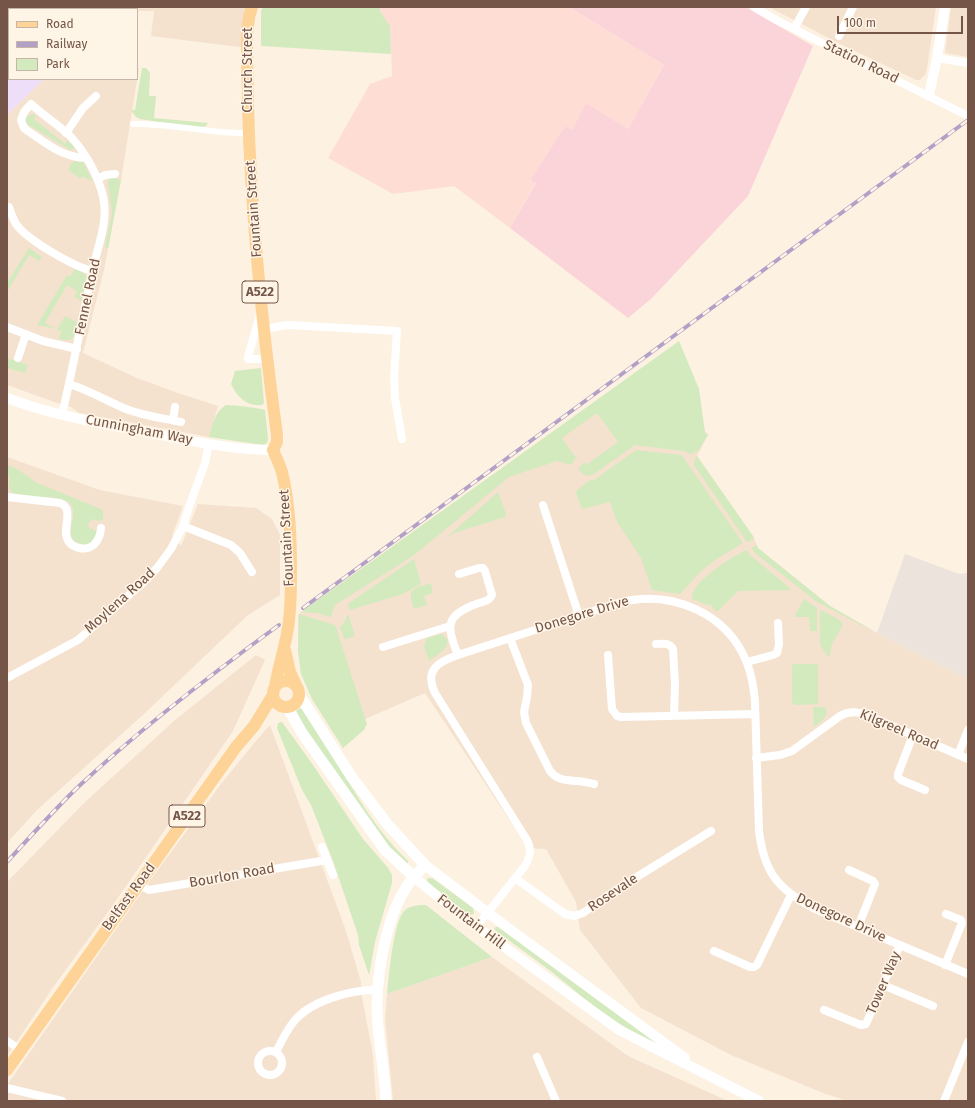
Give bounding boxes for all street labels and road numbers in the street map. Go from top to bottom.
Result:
street label: Church Street [240,27,256,113]
street label: Station Road [821,37,901,87]
street label: Fountain Street [242,160,266,258]
street label: Fennel Road [72,257,104,337]
road number: A522 [242,281,278,303]
street label: Cunningham Way [84,411,194,449]
street label: Fountain Street [276,489,298,587]
street label: Moylena Road [81,565,159,637]
street label: Donegore Drive [533,593,631,637]
street label: Kilgreel Road [857,706,941,754]
road number: A522 [169,805,205,827]
street label: Belfast Road [99,860,159,934]
street label: Bourlon Road [188,860,276,892]
street label: Rosevale [585,870,641,916]
street label: Donegore Drive [793,890,889,946]
street label: Fountain Hill [434,891,508,953]
street label: Tower Way [863,949,905,1017]

